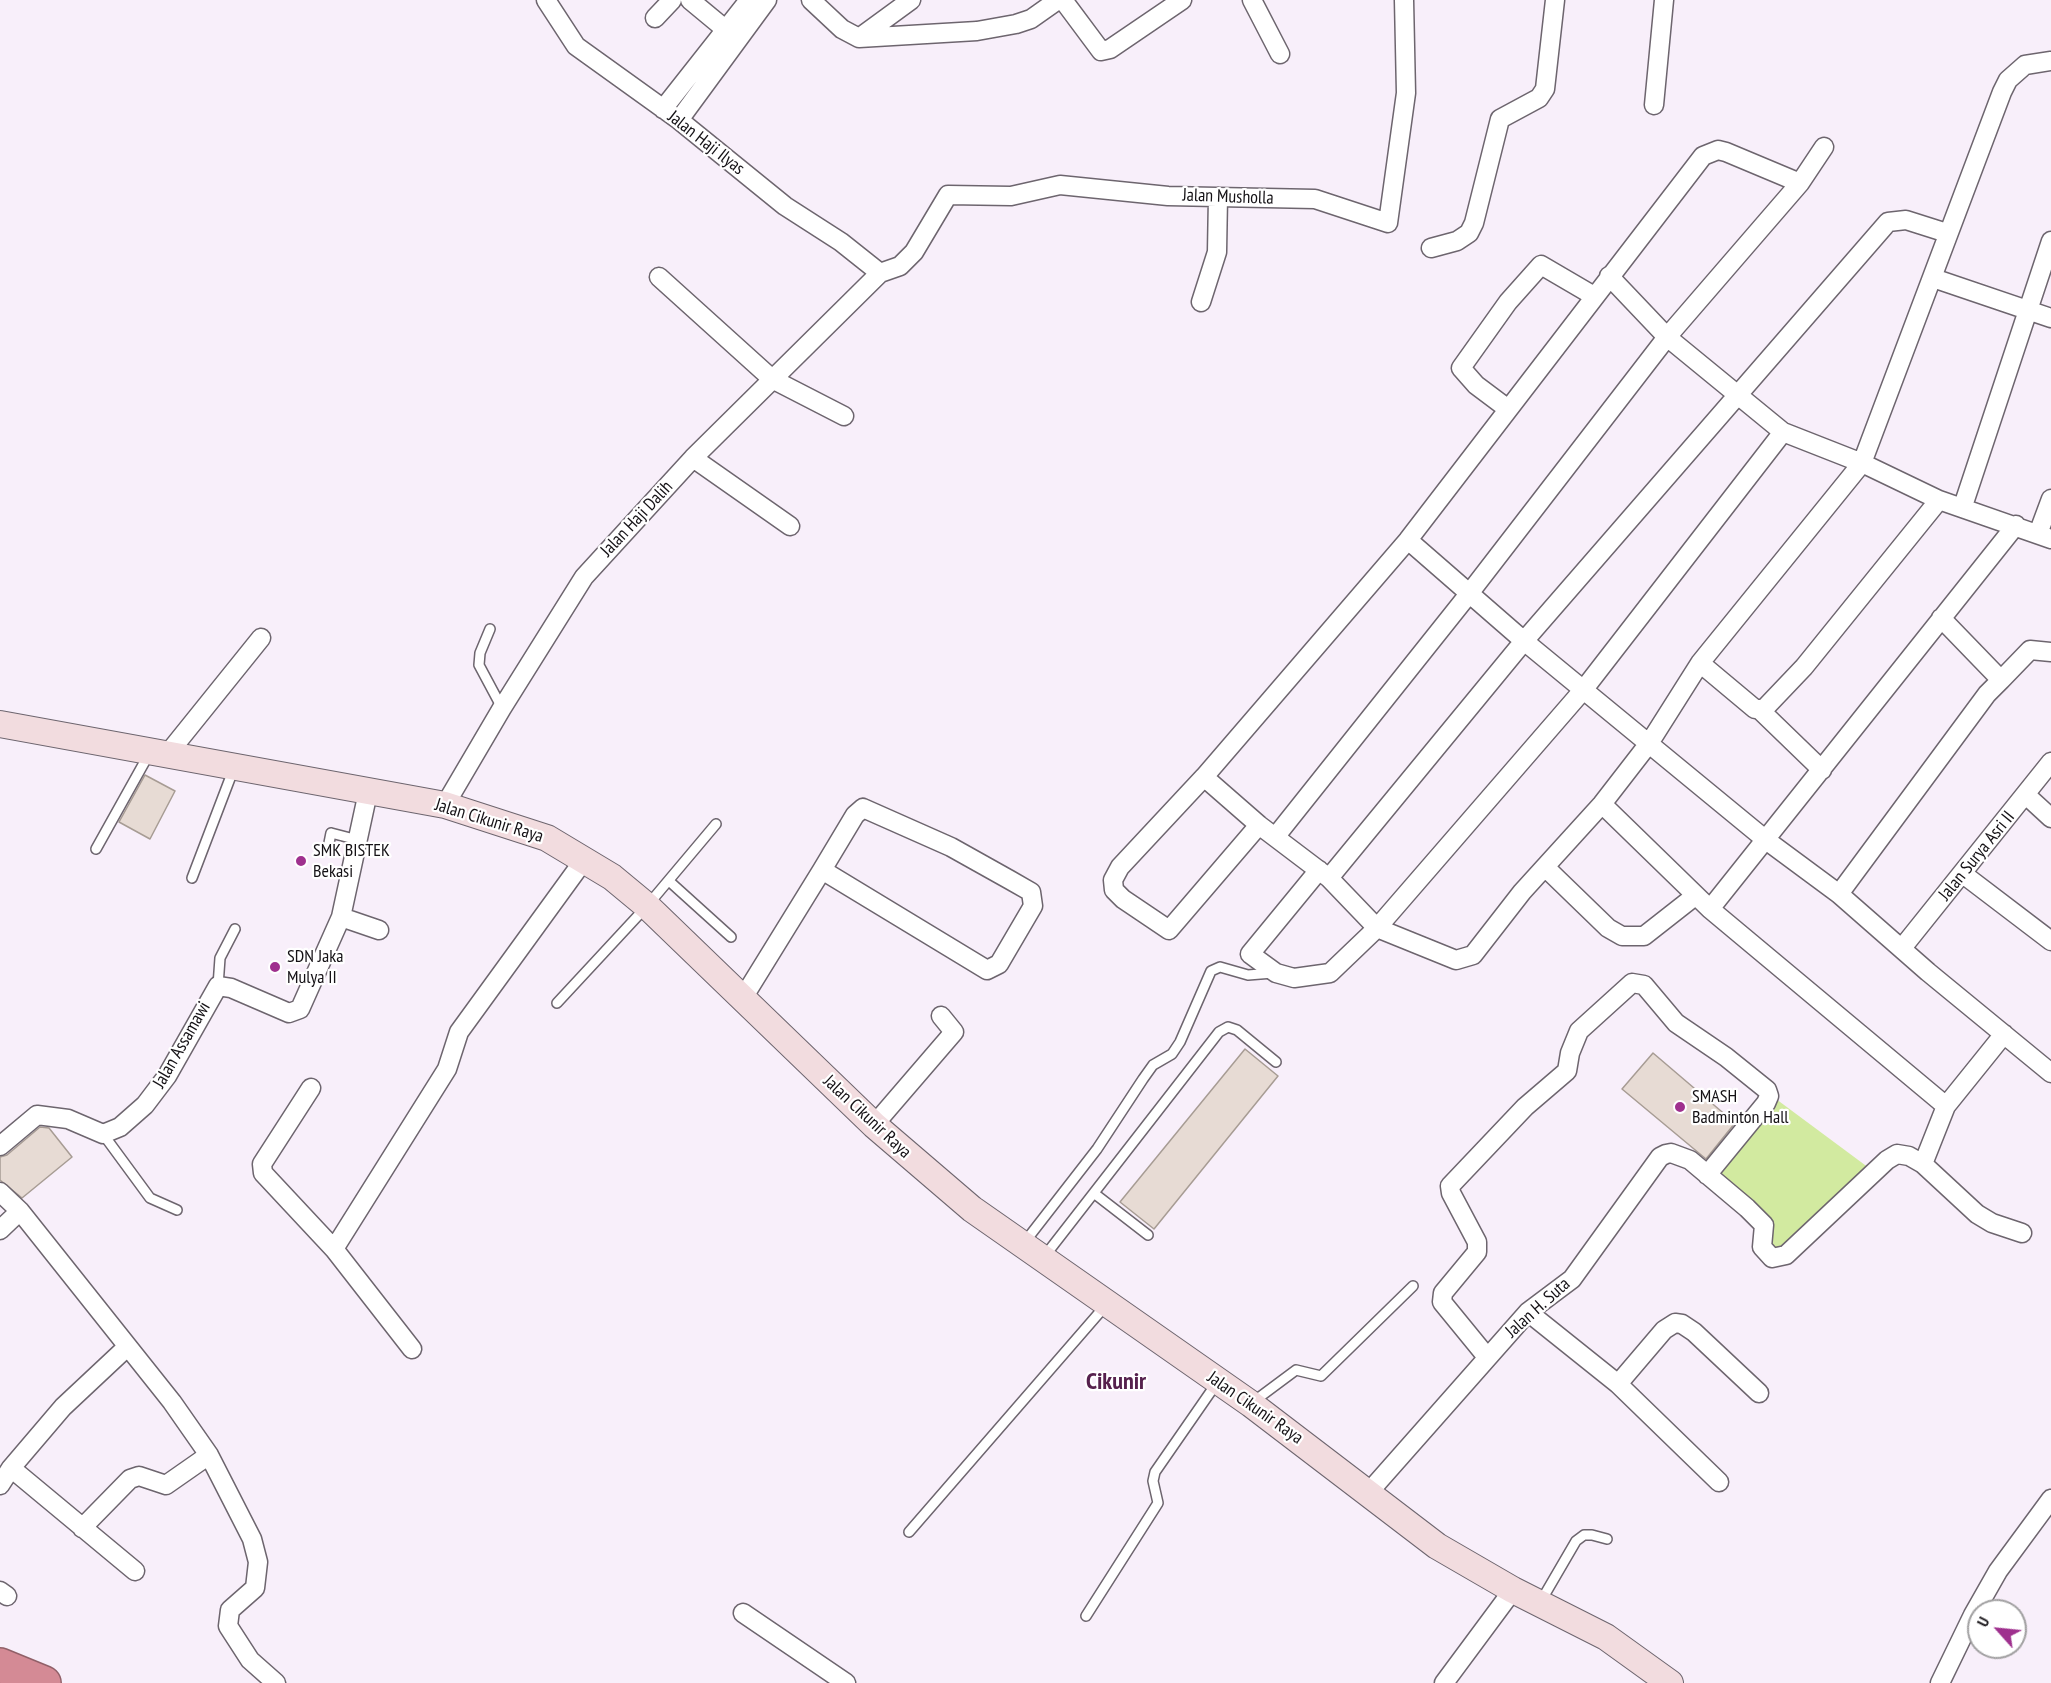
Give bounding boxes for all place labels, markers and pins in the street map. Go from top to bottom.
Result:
place label: SMK BISTEK Bekasi [313,840,390,882]
marker: SMK BISTEK Bekasi [294,854,308,868]
place label: SDN Jaka Mulya II [287,946,343,988]
marker: SDN Jaka Mulya II [268,960,282,974]
place label: SMASH Badminton Hall [1692,1086,1789,1128]
marker: SMASH Badminton Hall [1673,1100,1687,1114]

